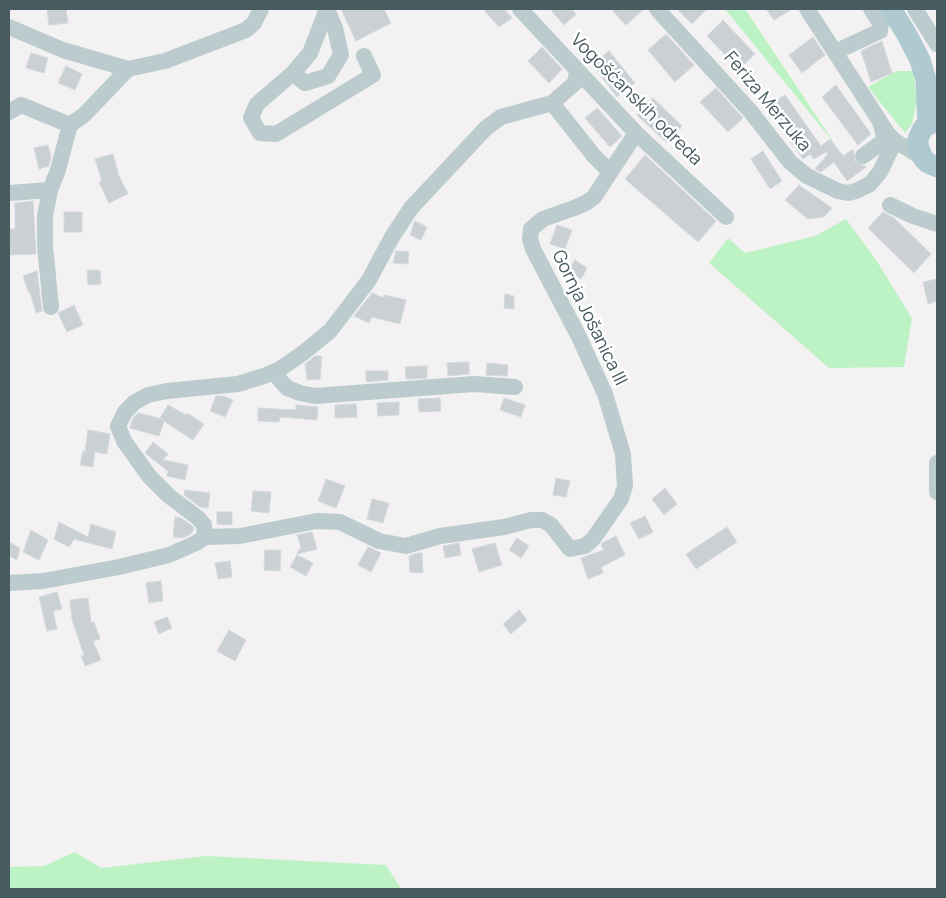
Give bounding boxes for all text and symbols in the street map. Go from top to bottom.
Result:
street label: Vogošćanskih odreda [566,30,706,170]
street label: Feriza Merzuka [719,48,815,156]
street label: Gornja Jošanica III [547,247,631,389]

